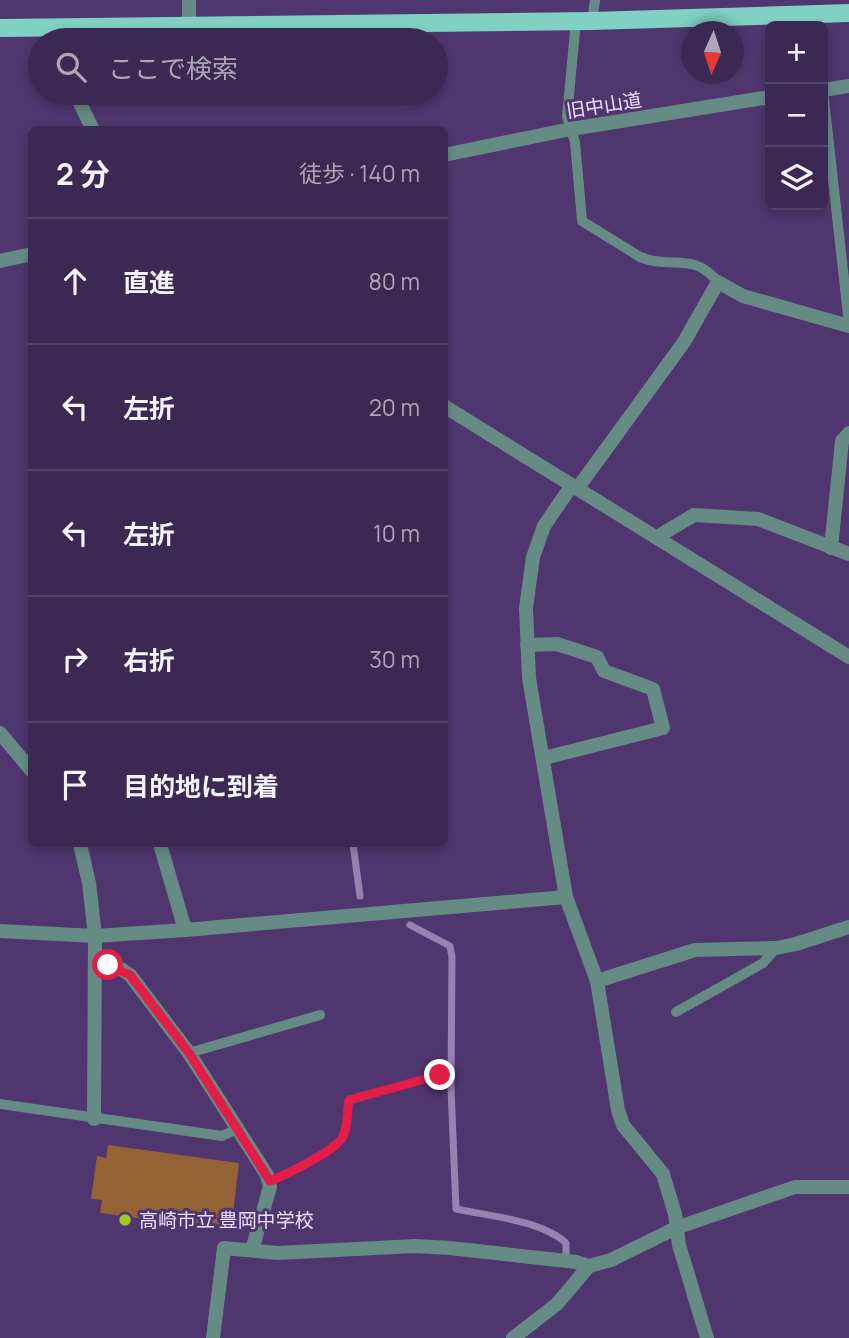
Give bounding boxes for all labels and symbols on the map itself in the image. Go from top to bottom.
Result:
north arrow [681,21,744,84]
street label: 旧中山道 [564,86,644,124]
route start [92,949,123,980]
route end [424,1059,455,1090]
place label: 高崎市立 豊岡中学校 [139,1207,314,1233]
marker: 高崎市立 豊岡中学校 [117,1212,133,1228]

